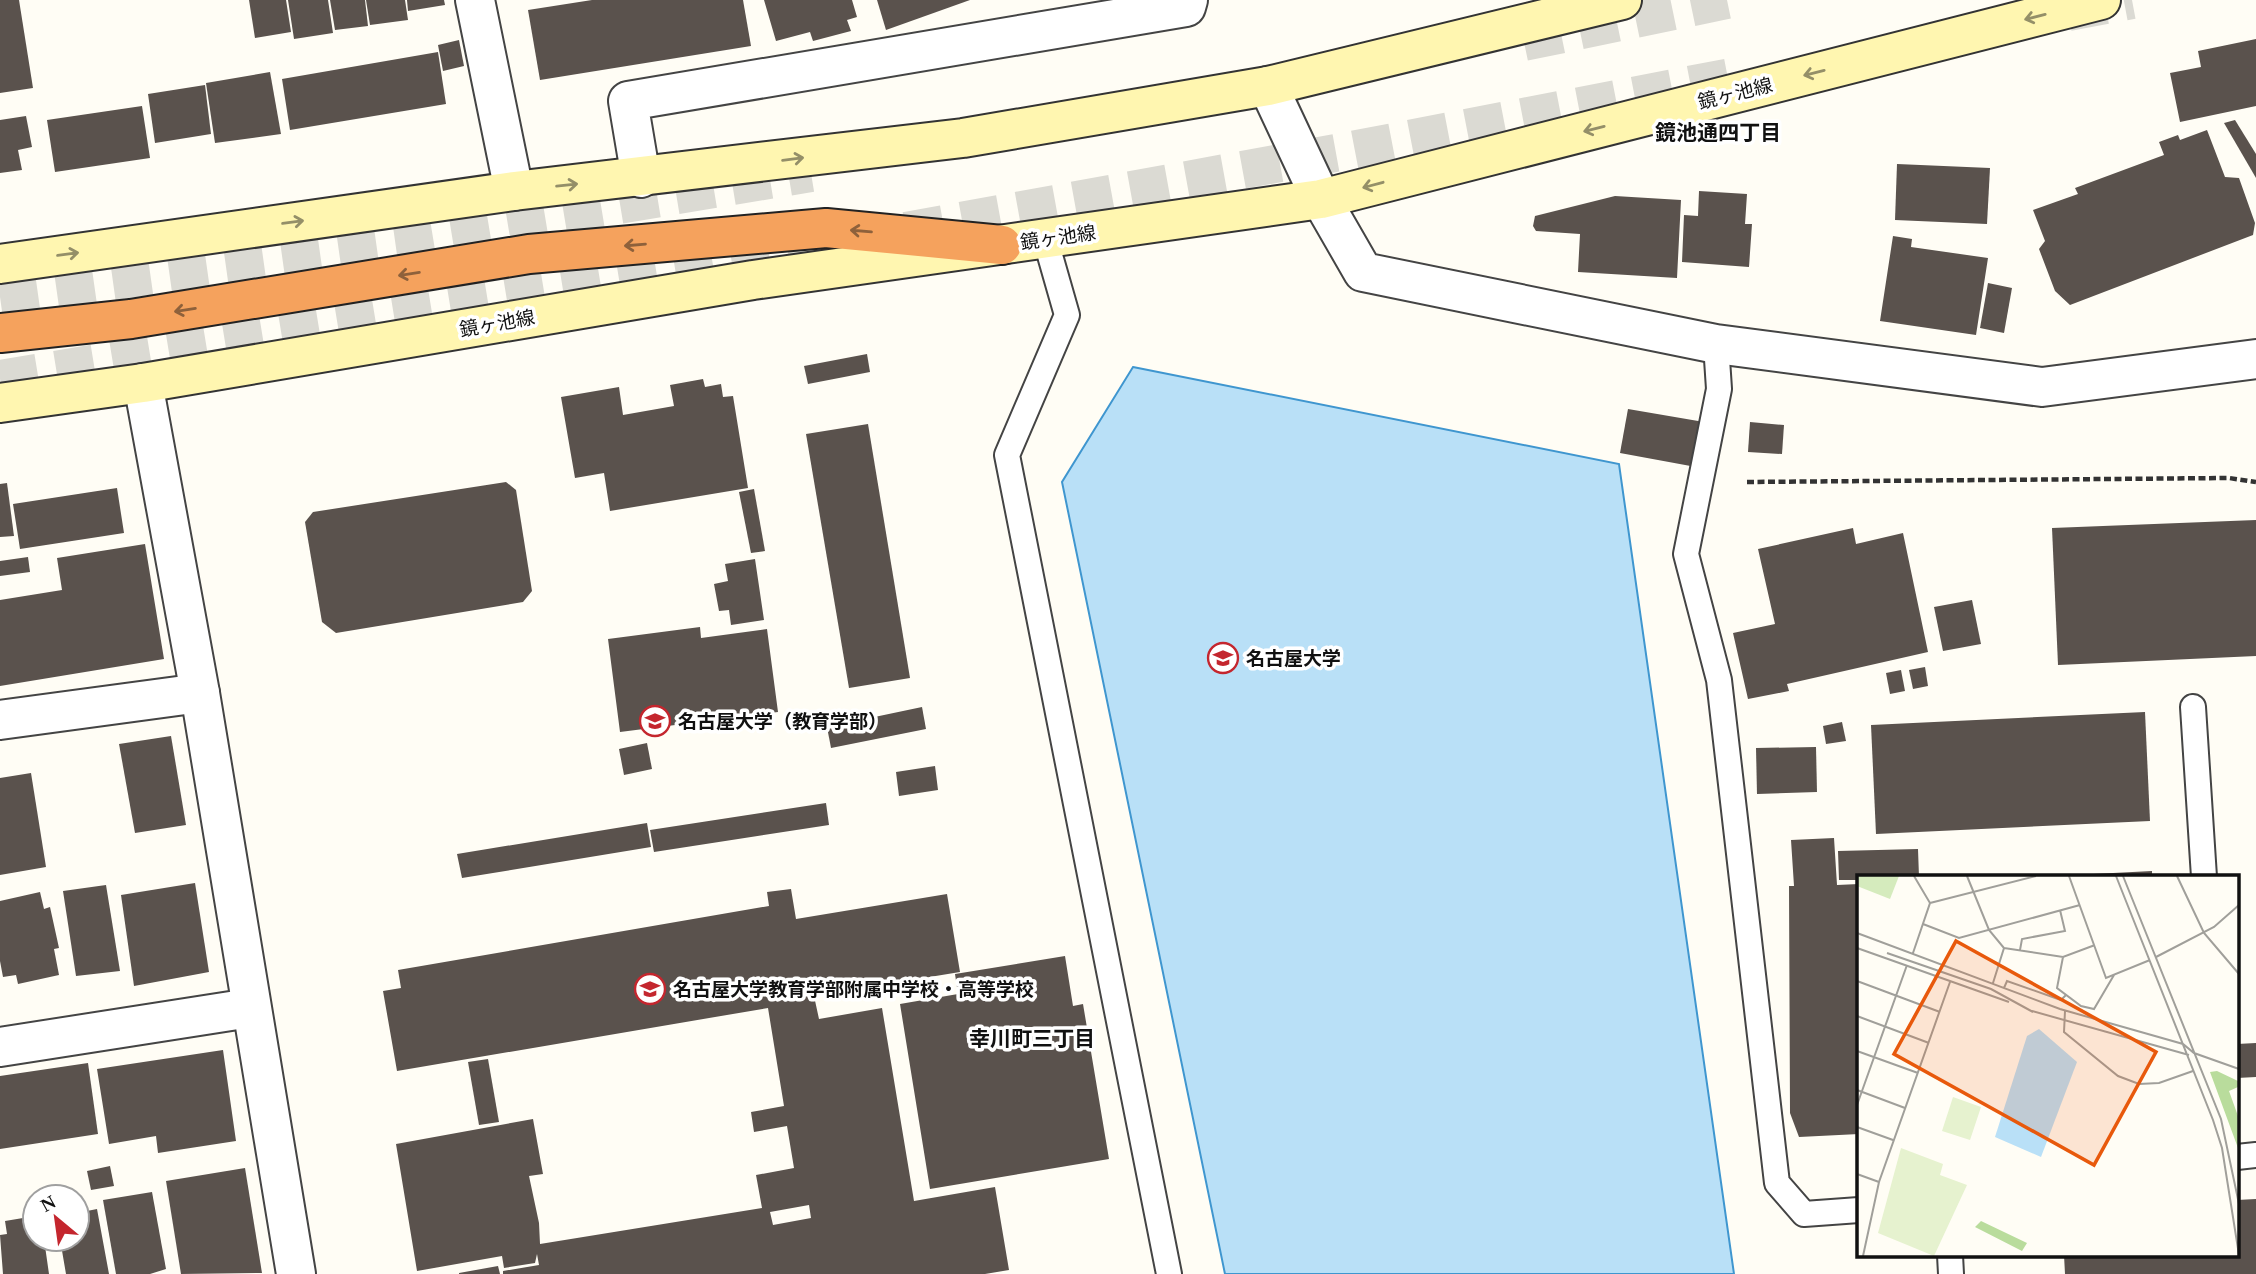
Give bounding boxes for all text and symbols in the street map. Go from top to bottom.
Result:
one-way arrow [2024,11,2047,24]
one-way arrow [1803,67,1826,80]
street label: 鏡ヶ池線 [1696,74,1775,113]
district label: 鏡池通四丁目 [1655,121,1781,145]
one-way arrow [1583,123,1606,136]
one-way arrow [781,152,804,165]
one-way arrow [555,178,578,191]
one-way arrow [1362,179,1385,192]
one-way arrow [281,215,304,228]
street label: 鏡ヶ池線 [1019,222,1097,253]
one-way arrow [850,224,873,237]
one-way arrow [624,239,646,252]
one-way arrow [56,247,78,260]
one-way arrow [398,268,421,281]
one-way arrow [174,304,196,317]
street label: 鏡ヶ池線 [458,307,536,340]
school or university icon: 名古屋大学 [1206,641,1240,675]
place label: 名古屋大学 [1246,648,1341,669]
school or university icon: 名古屋大学（教育学部） [638,704,672,738]
place label: 名古屋大学（教育学部） [678,711,887,732]
inset map [1857,875,2238,1256]
school or university icon: 名古屋大学教育学部附属中学校・高等学校 [633,972,667,1006]
place label: 名古屋大学教育学部附属中学校・高等学校 [673,979,1034,1000]
district label: 幸川町三丁目 [969,1027,1095,1051]
north arrow [21,1183,91,1253]
text: N [37,1191,59,1216]

